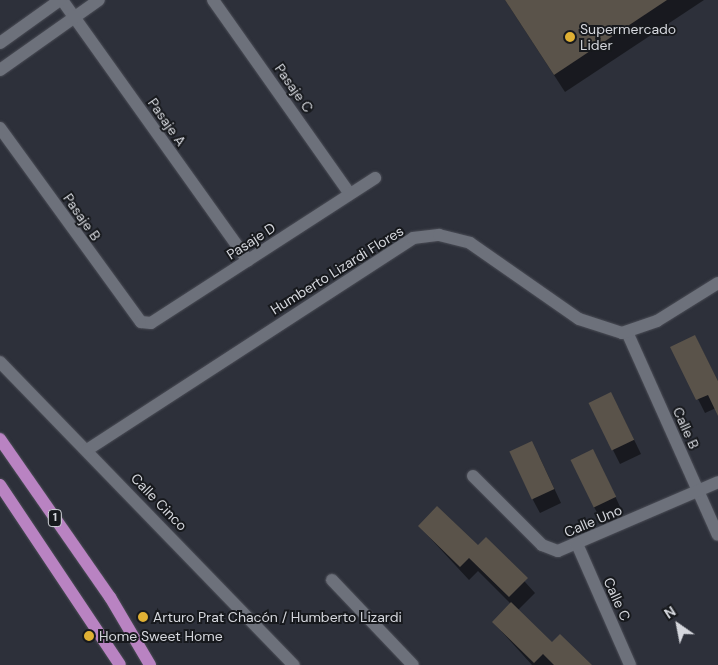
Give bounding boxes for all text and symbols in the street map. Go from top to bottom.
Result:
place label: Supermercado Lider [580,21,676,54]
marker: Supermercado Lider [564,31,576,43]
street label: Pasaje C [271,61,317,115]
street label: Pasaje A [145,95,189,149]
street label: Pasaje B [60,190,104,244]
street label: Pasaje D [223,219,279,263]
street label: Humberto Lizardi Flores [267,222,407,318]
street label: Calle B [669,404,703,452]
street label: Calle Cinco [127,470,191,534]
street label: Calle Uno [562,501,624,541]
road number: 1 [48,508,62,528]
street label: Calle C [600,575,634,623]
north arrow [653,600,703,650]
text: N [661,602,679,623]
place label: Arturo Prat Chacón / Humberto Lizardi [153,609,402,625]
marker: Arturo Prat Chacón / Humberto Lizardi [137,611,149,623]
place label: Home Sweet Home [99,628,223,644]
marker: Home Sweet Home [83,630,95,642]

